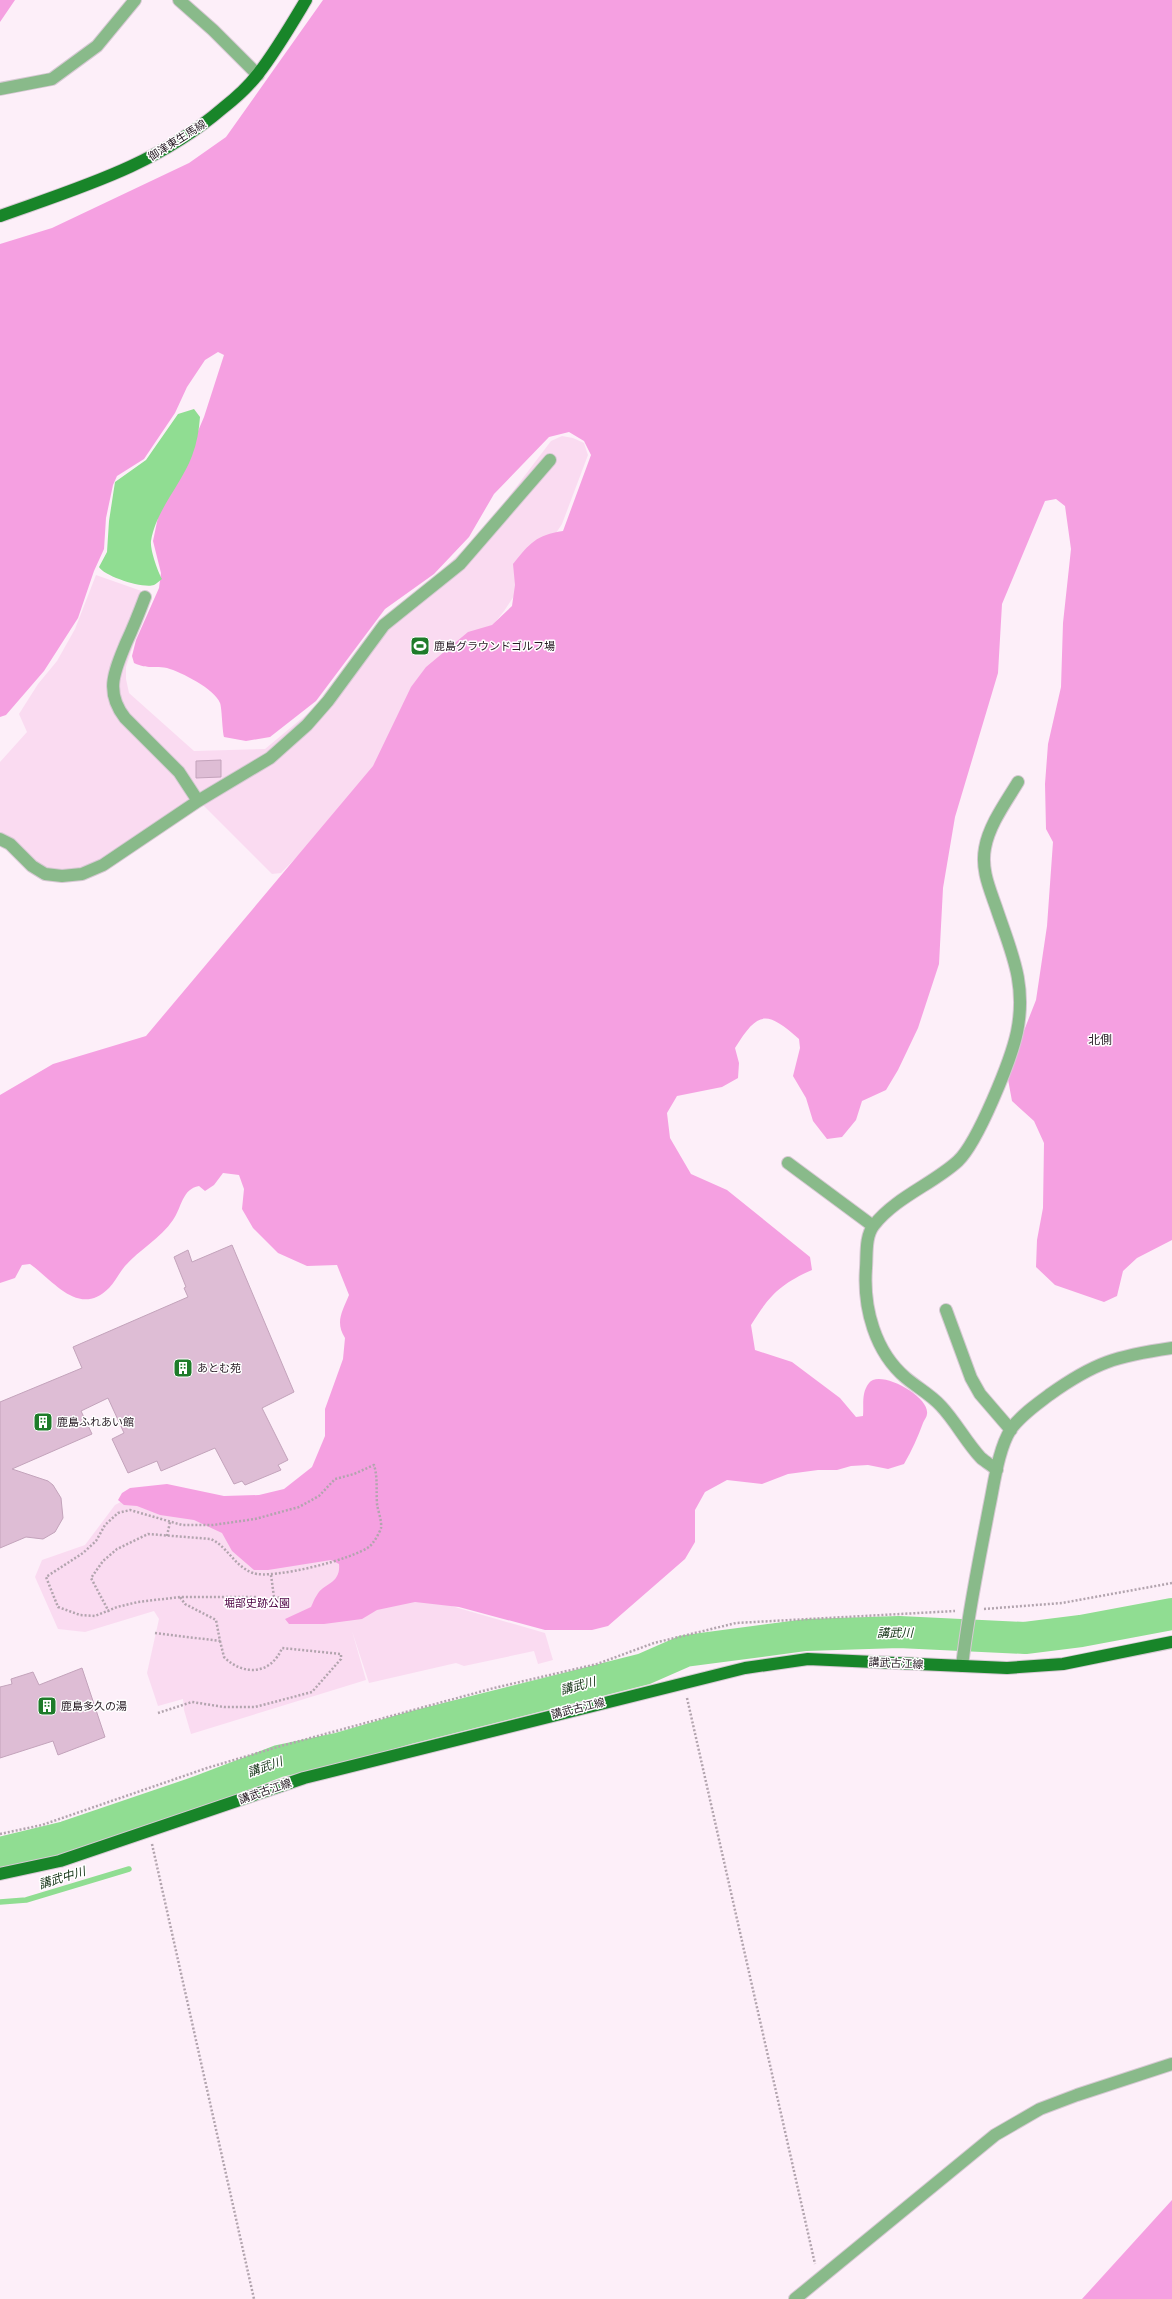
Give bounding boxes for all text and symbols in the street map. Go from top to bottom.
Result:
street label: 御津東生馬線 [144,117,209,164]
sports icon: 鹿島グラウンドゴルフ場 [409,635,431,657]
place label: 鹿島グラウンドゴルフ場 [434,639,555,653]
district label: 北側 [1088,1032,1112,1048]
building icon: あとむ苑 [172,1357,194,1379]
place label: あとむ苑 [197,1361,241,1375]
building icon: 鹿島ふれあい館 [32,1411,54,1433]
place label: 鹿島ふれあい館 [57,1415,134,1429]
park label: 堀部史跡公園 [224,1596,290,1610]
water label: 講武川 [877,1625,915,1641]
street label: 講武古江線 [868,1655,924,1671]
water label: 講武川 [559,1673,599,1698]
building icon: 鹿島多久の湯 [36,1695,58,1717]
street label: 講武古江線 [550,1695,606,1721]
place label: 鹿島多久の湯 [61,1699,127,1713]
water label: 講武川 [245,1753,287,1780]
street label: 講武古江線 [237,1775,293,1807]
water label: 講武中川 [37,1863,89,1893]

